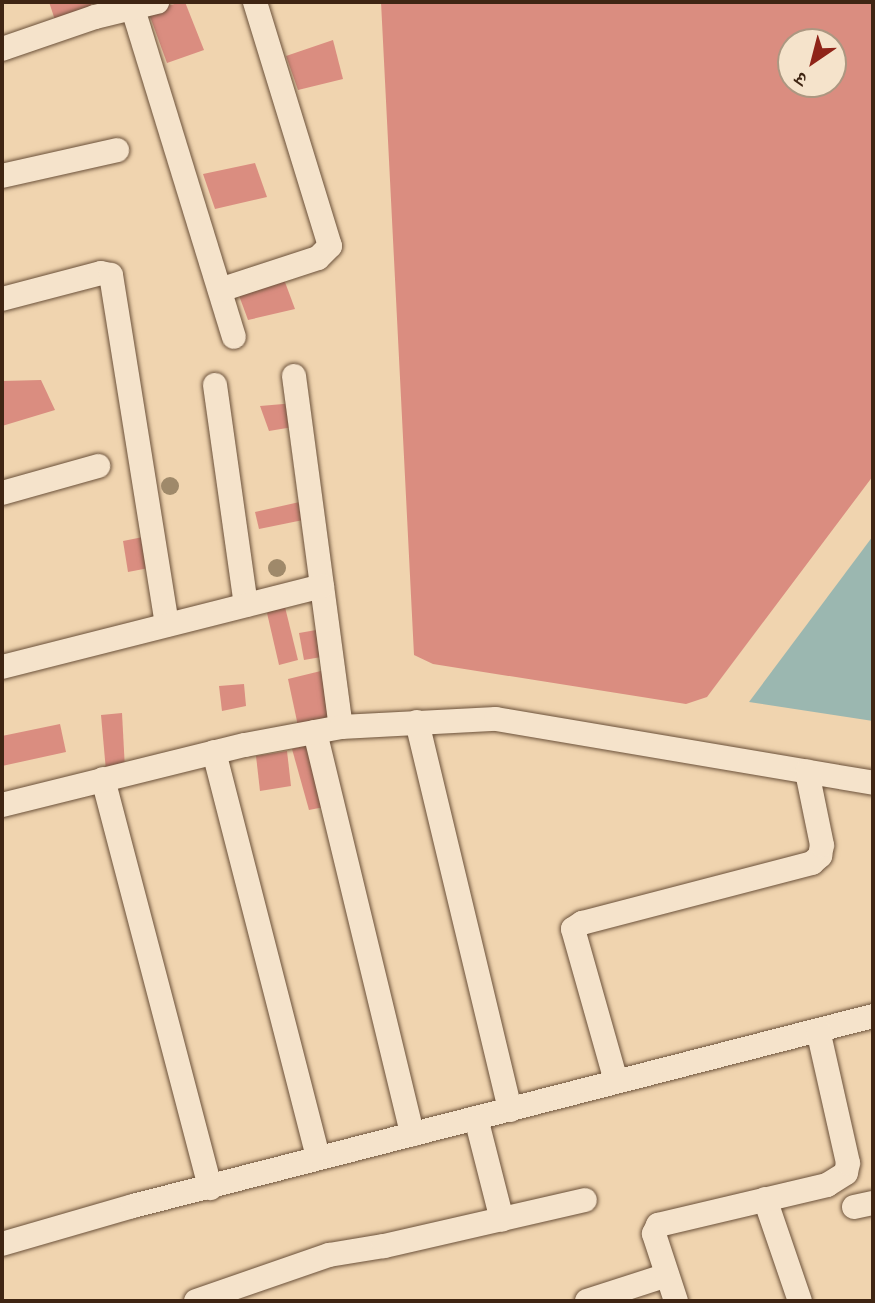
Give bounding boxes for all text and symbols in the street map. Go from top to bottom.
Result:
north arrow [777,28,847,98]
text: उ [790,66,812,91]

